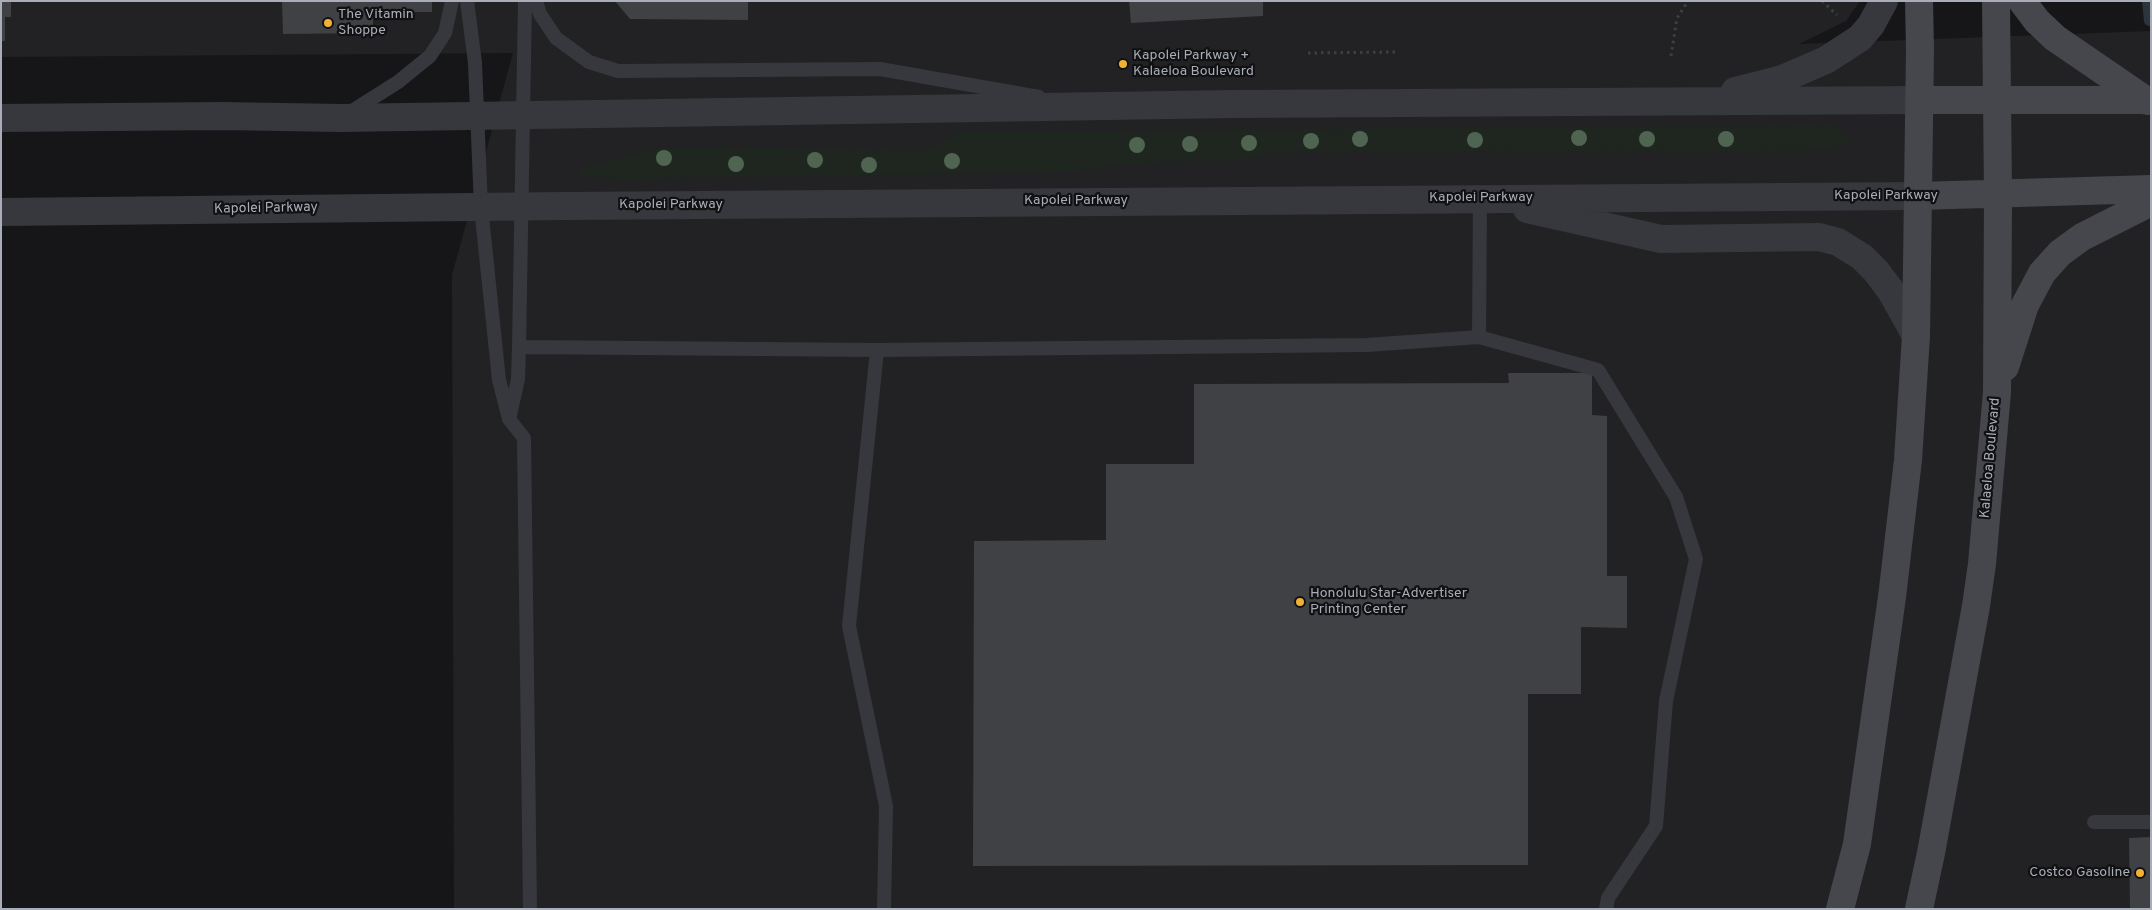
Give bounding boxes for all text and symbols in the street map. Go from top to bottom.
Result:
place label: The Vitamin Shoppe [338,7,414,40]
marker: The Vitamin Shoppe [322,17,334,29]
place label: Kapolei Parkway + Kalaeloa Boulevard [1133,48,1254,80]
marker: Kapolei Parkway + Kalaeloa Boulevard [1117,58,1129,70]
street label: Kapolei Parkway [1834,188,1938,204]
street label: Kapolei Parkway [1429,190,1533,206]
street label: Kapolei Parkway [1024,193,1128,209]
street label: Kapolei Parkway [619,197,723,213]
street label: Kapolei Parkway [214,200,318,218]
street label: Kalaeloa Boulevard [1977,397,2005,519]
place label: Honolulu Star-Advertiser Printing Center [1310,586,1467,618]
marker: Honolulu Star-Advertiser Printing Center [1294,596,1306,608]
place label: Costco Gasoline [2029,865,2130,881]
marker: Costco Gasoline [2134,867,2146,879]

